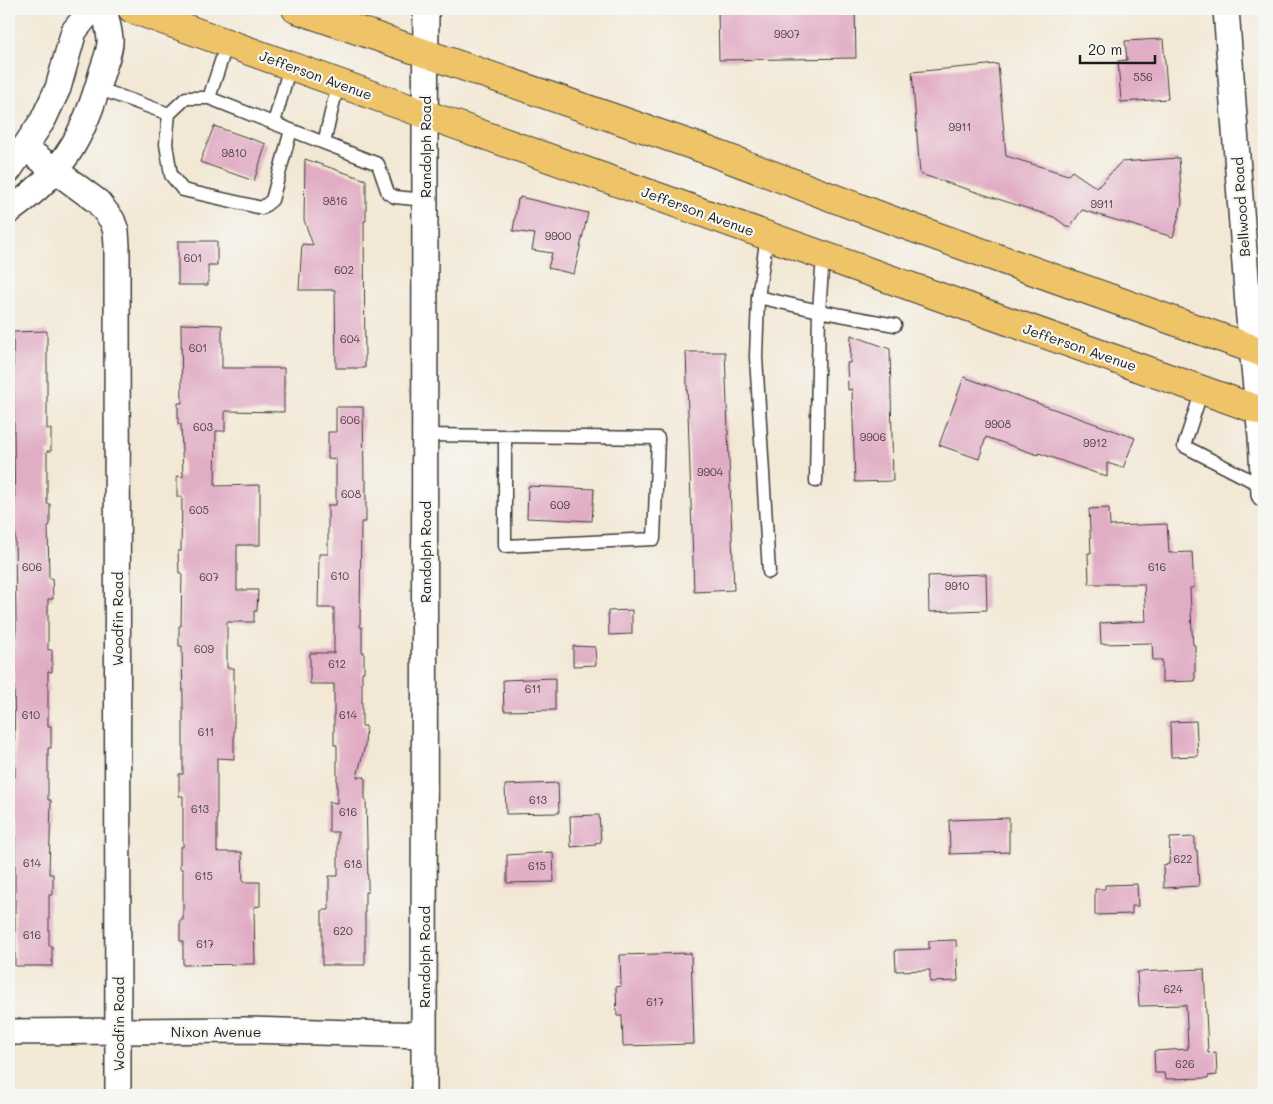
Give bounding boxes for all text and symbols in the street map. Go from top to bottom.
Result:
house number: 9907 [774,26,800,41]
scale bar [1080,32,1156,64]
text: 20 m [1088,39,1122,59]
street label: Jefferson Avenue [257,46,375,104]
house number: 556 [1133,69,1153,84]
street label: Randolph Road [416,96,435,198]
house number: 9911 [949,119,971,134]
house number: 9810 [222,145,247,160]
street label: Bellwood Road [1228,156,1254,258]
street label: Jefferson Avenue [639,182,757,240]
house number: 9816 [323,193,347,208]
house number: 9911 [1091,196,1113,211]
house number: 9900 [545,228,571,243]
house number: 601 [184,250,202,265]
house number: 602 [334,262,354,277]
street label: Jefferson Avenue [1021,319,1139,375]
house number: 604 [340,331,360,346]
house number: 601 [189,340,207,355]
house number: 606 [340,412,360,427]
house number: 9908 [985,416,1012,431]
house number: 603 [193,419,213,434]
house number: 9906 [860,429,886,444]
house number: 9912 [1083,435,1107,450]
house number: 9904 [697,464,724,479]
house number: 608 [341,486,361,501]
house number: 609 [550,497,570,512]
street label: Randolph Road [416,501,435,603]
house number: 605 [189,502,209,517]
house number: 606 [22,559,42,574]
house number: 616 [1148,559,1166,574]
house number: 610 [331,568,349,583]
house number: 607 [199,569,219,584]
street label: Woodfin Road [108,572,127,666]
house number: 9910 [945,578,970,593]
house number: 609 [194,641,214,656]
house number: 612 [328,656,346,671]
house number: 611 [525,681,541,696]
house number: 610 [22,707,40,722]
house number: 614 [339,707,358,722]
house number: 611 [198,724,214,739]
house number: 613 [529,792,548,807]
house number: 613 [191,801,210,816]
house number: 616 [339,804,357,819]
house number: 622 [1174,851,1192,866]
house number: 614 [23,855,42,870]
house number: 618 [344,856,362,871]
house number: 615 [528,858,546,873]
house number: 615 [195,868,213,883]
street label: Randolph Road [415,906,434,1008]
house number: 620 [333,923,353,938]
house number: 616 [23,927,41,942]
house number: 617 [196,936,214,951]
street label: Woodfin Road [109,977,128,1071]
house number: 624 [1163,981,1183,996]
house number: 617 [646,994,664,1009]
street label: Nixon Avenue [171,1022,261,1041]
house number: 626 [1175,1056,1195,1071]

